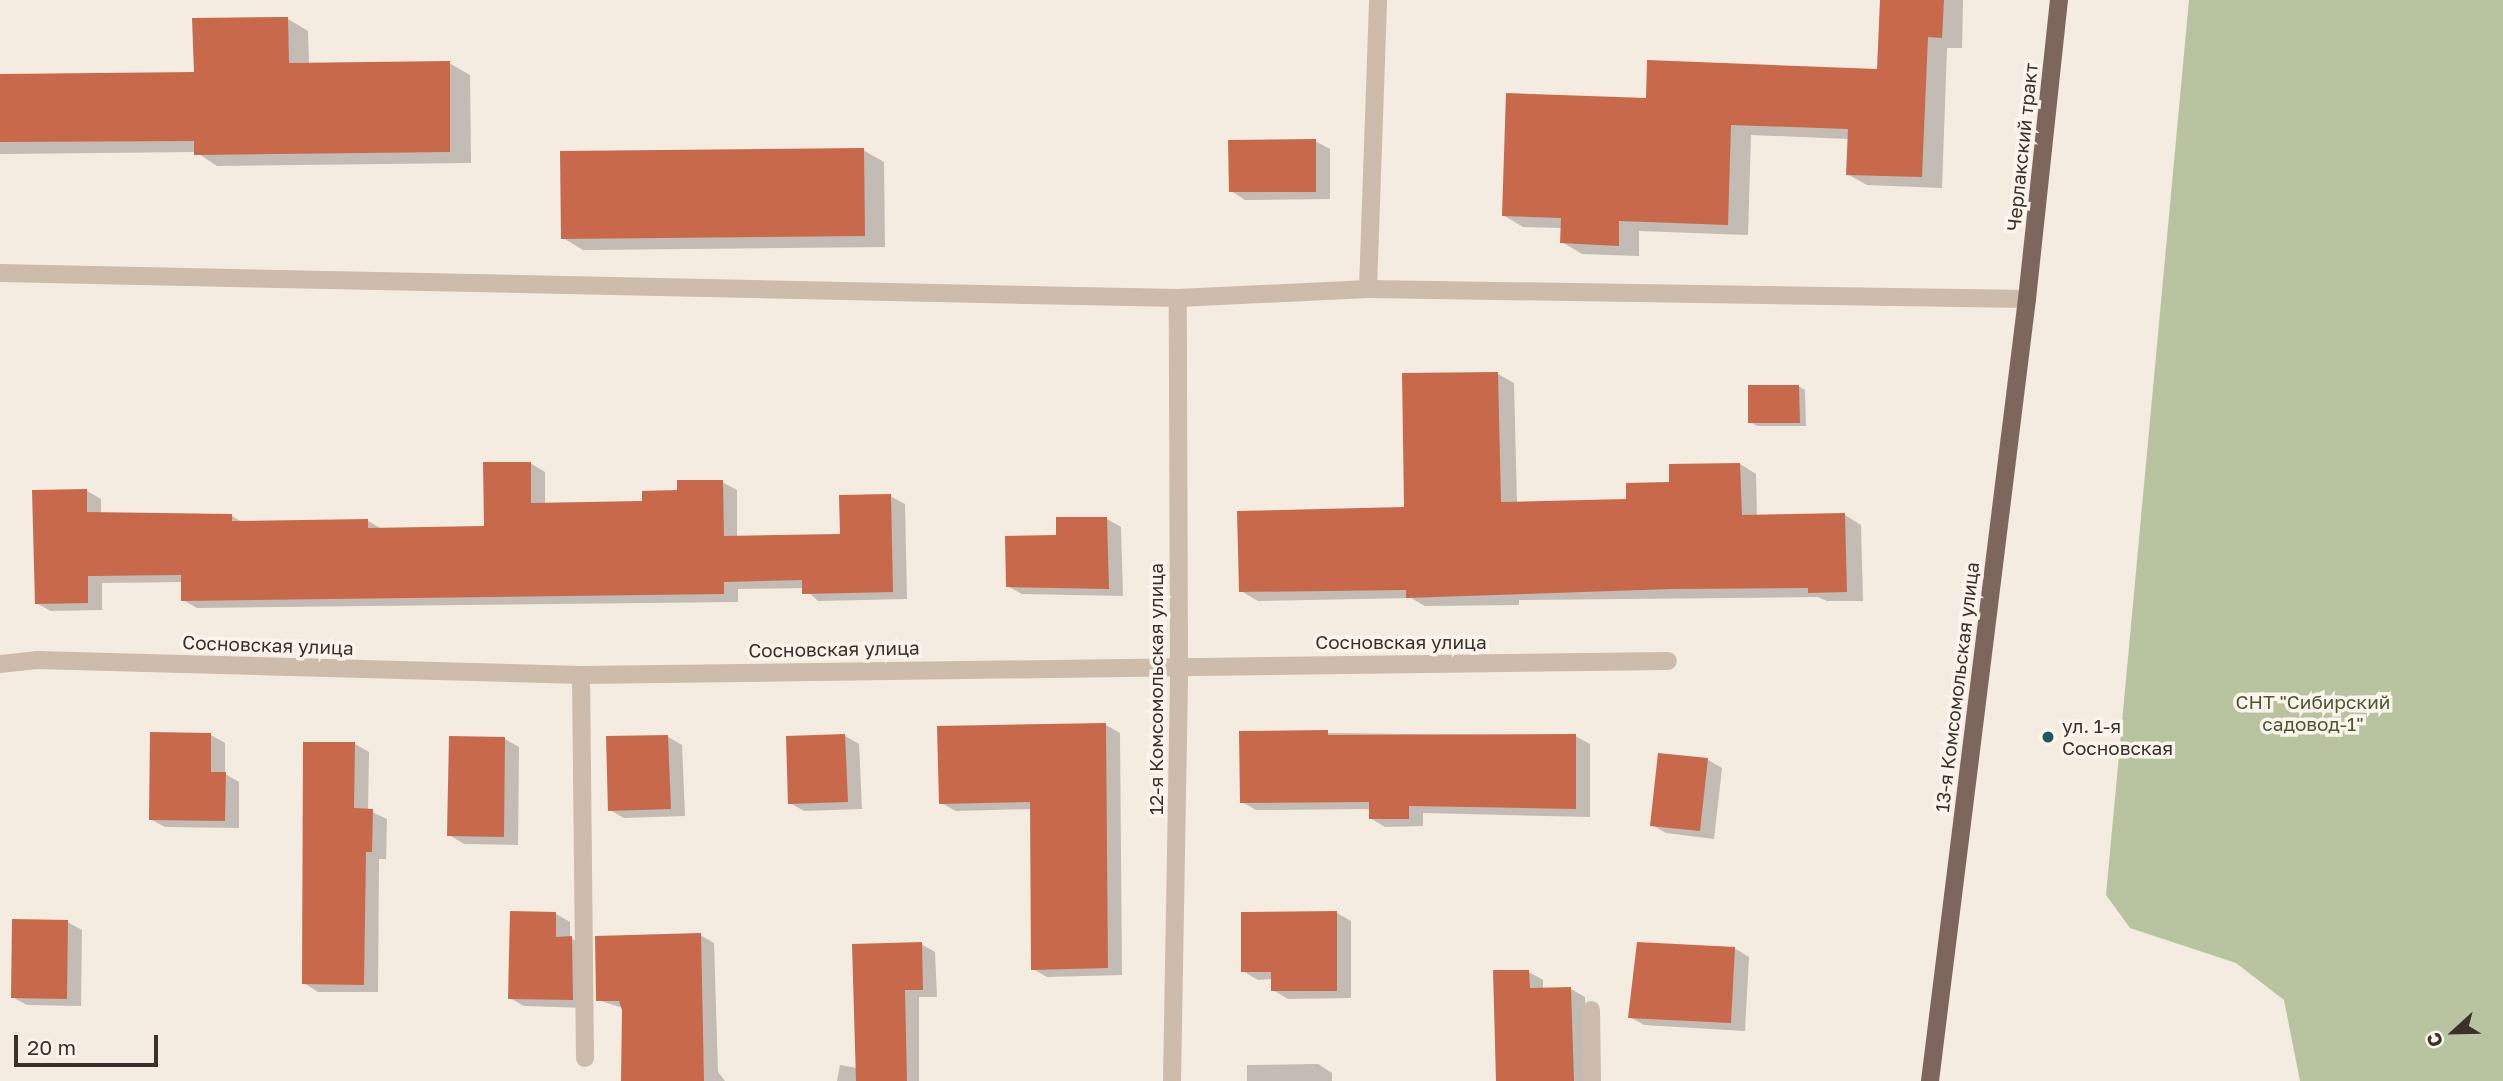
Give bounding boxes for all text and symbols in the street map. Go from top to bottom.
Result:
street label: Черлакский тракт [2002,62,2042,232]
street label: 13-я Комсомольская улица [1930,560,1984,814]
street label: 12-я Комсомольская улица [1145,563,1167,815]
street label: Сосновская улица [182,631,354,659]
street label: Сосновская улица [1315,631,1487,653]
street label: Сосновская улица [748,636,920,662]
park label: СНТ "Сибирский садовод-1" [2236,691,2390,735]
place label: ул. 1-я Сосновская [2062,715,2173,759]
marker: ул. 1-я Сосновская [2040,729,2056,745]
north arrow [2419,997,2489,1067]
scale bar [18,1021,161,1066]
text: С [2421,1029,2447,1051]
text: 20 m [27,1034,76,1060]

